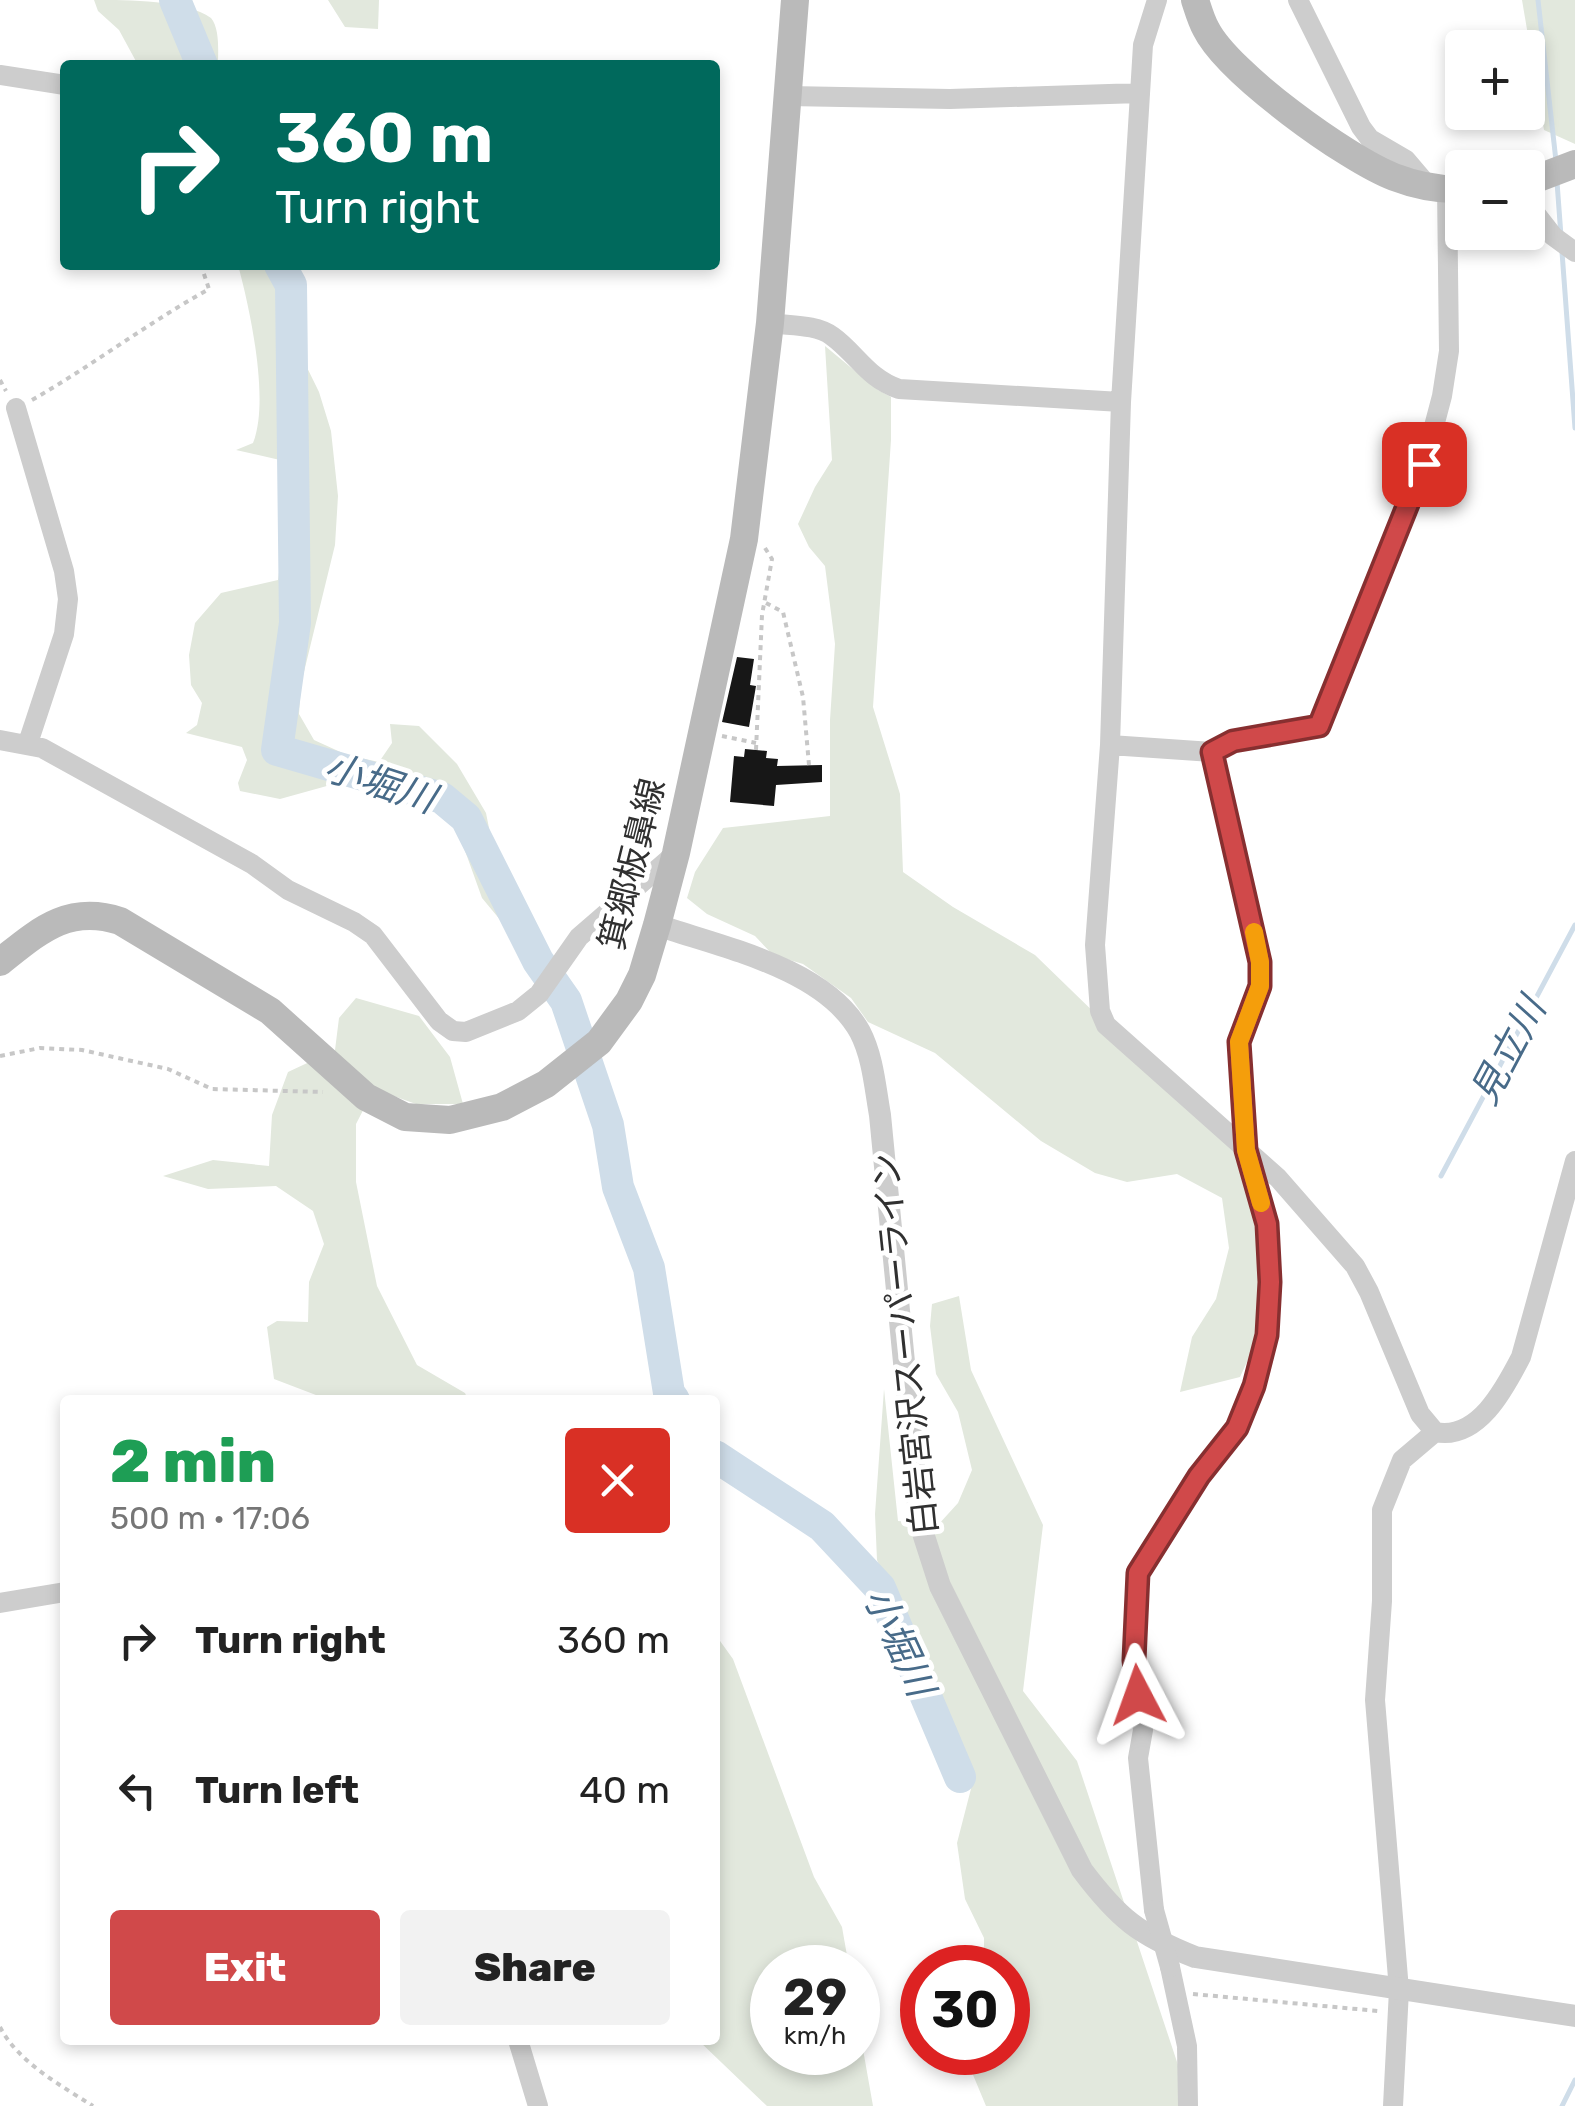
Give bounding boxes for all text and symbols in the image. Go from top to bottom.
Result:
map controls [1445,30,1545,250]
button: + [1445,30,1545,130]
text: 360 m [275,97,493,180]
icon: right [110,100,240,230]
button: − [1445,150,1545,250]
text: Turn right [275,181,479,234]
pin [1382,422,1467,507]
icon: arrive [1397,437,1452,492]
water label: 小堀川 [319,744,445,824]
street label: 箕郷板鼻線 [590,774,674,954]
water label: 見立川 [1461,986,1557,1112]
street label: 白岩宮沢スーパーライン [864,1151,946,1537]
text: 2 min [110,1426,276,1497]
button: close [565,1428,670,1533]
text: 500 m · 17:06 [110,1499,310,1537]
water label: 小堀川 [854,1581,946,1707]
icon: right [110,1613,165,1668]
text: Turn right [195,1617,386,1663]
text: 360 m [557,1617,670,1663]
position arrow [1086,1643,1190,1747]
icon: left [110,1763,165,1818]
text: Turn left [195,1767,359,1813]
text: 40 m [579,1767,670,1813]
button: Exit [110,1910,380,2025]
button: Share [400,1910,670,2025]
speed limit sign: 30 [900,1945,1030,2075]
text: 29 [783,1968,847,2028]
text: km/h [784,2021,846,2050]

